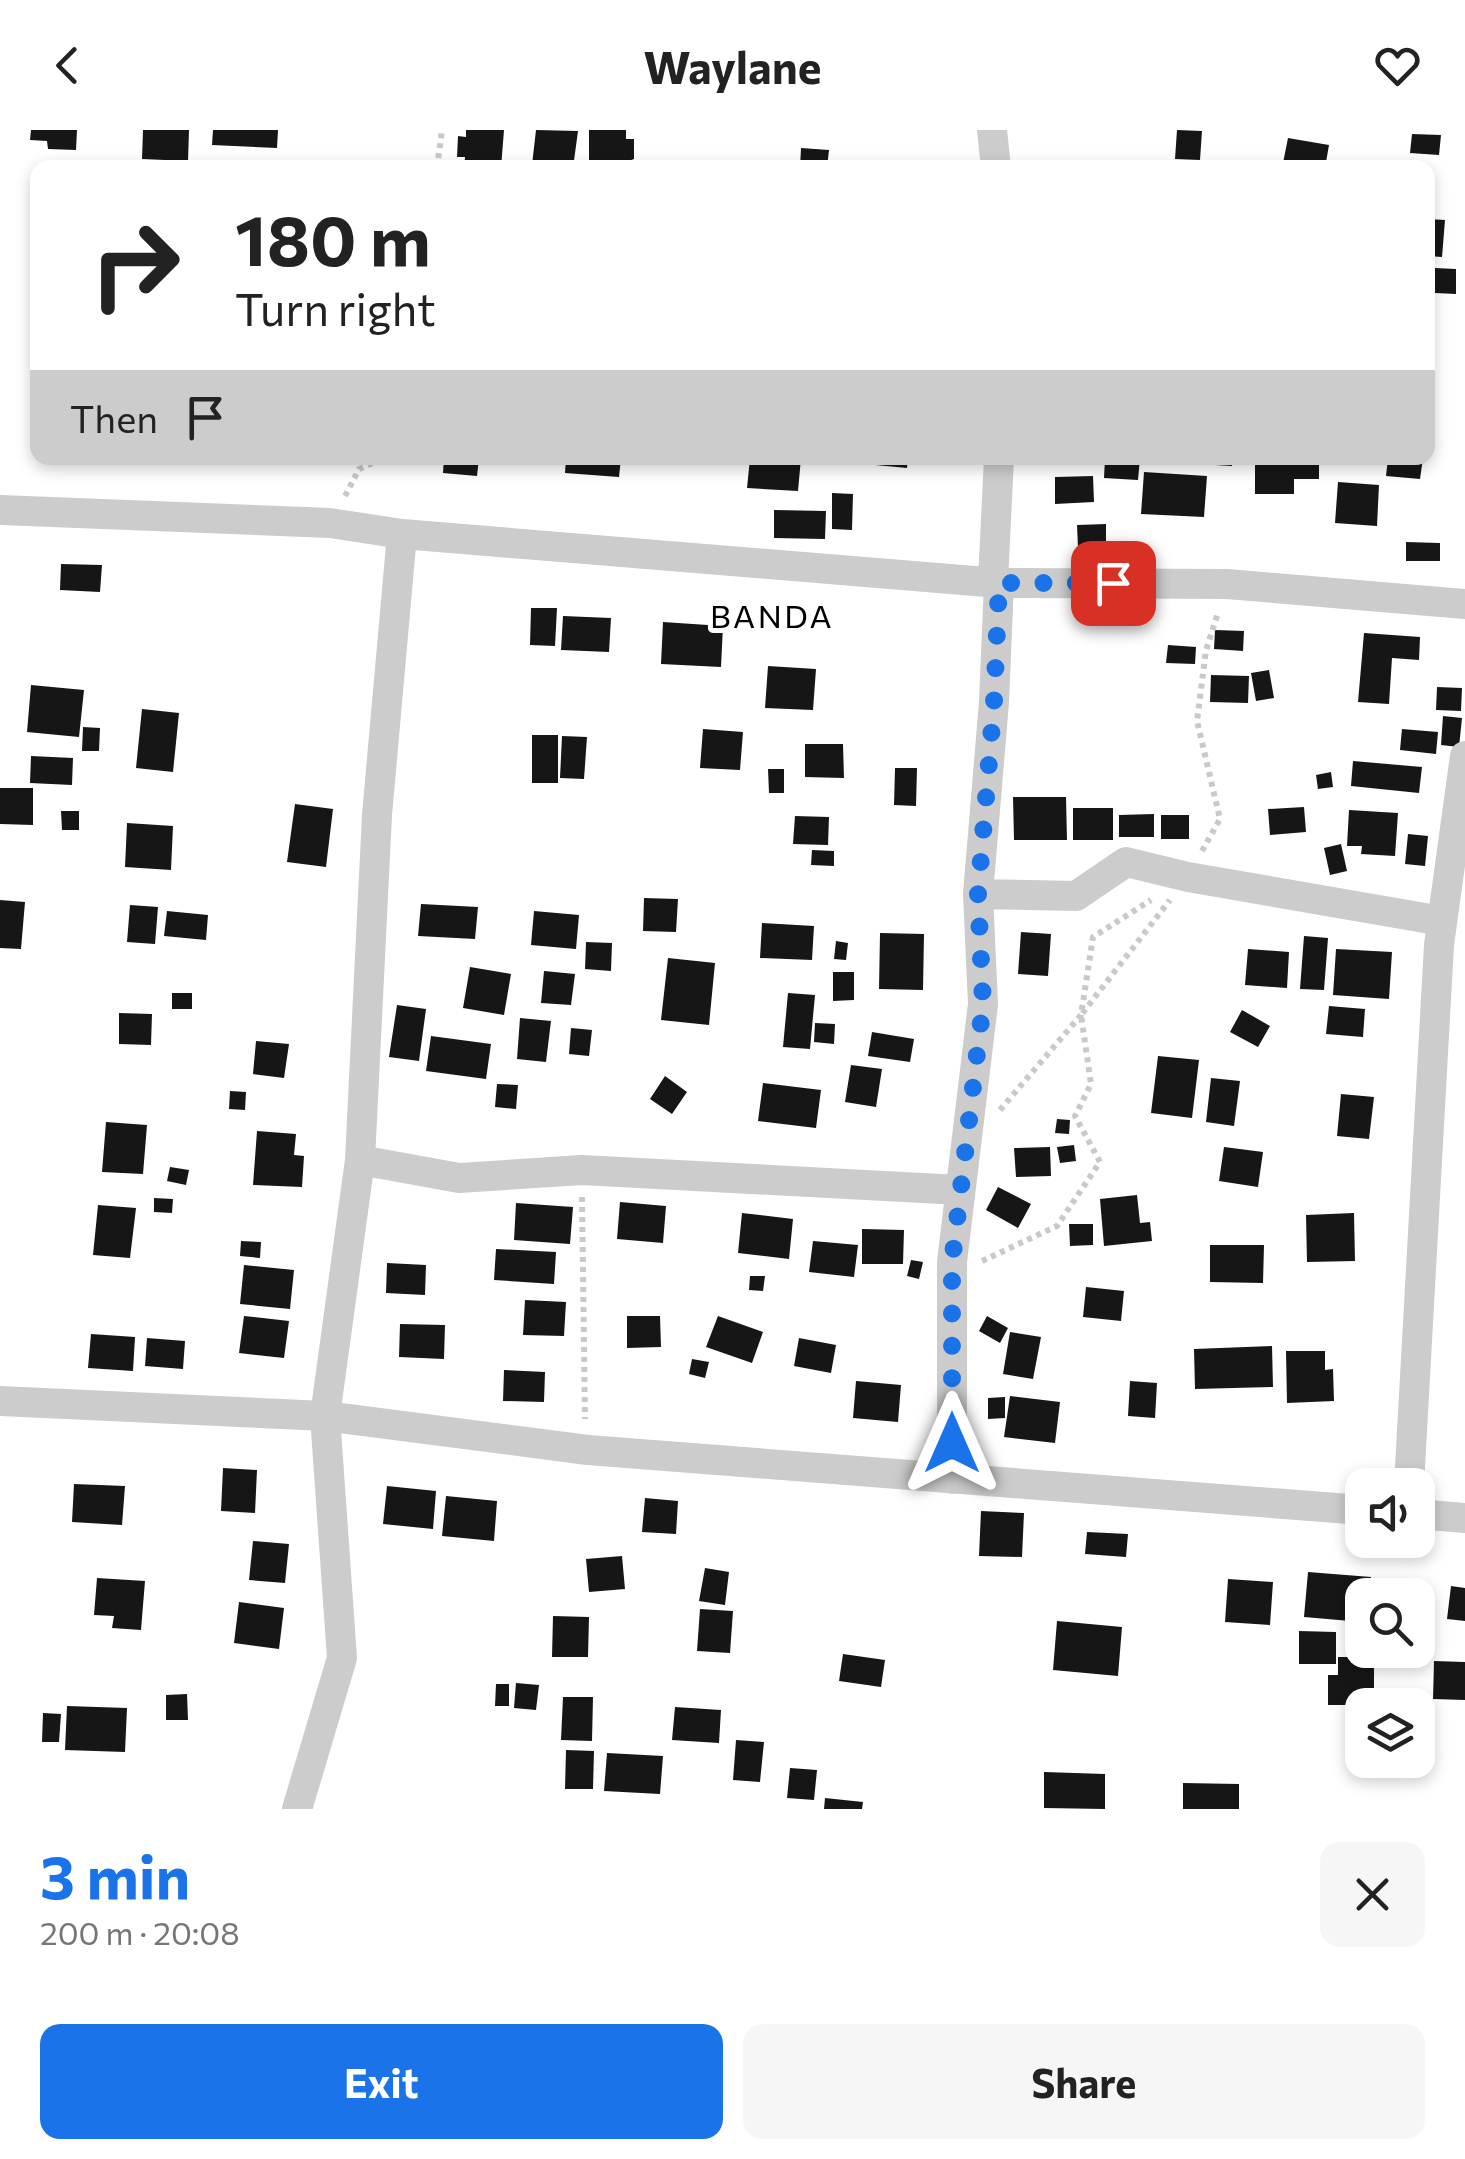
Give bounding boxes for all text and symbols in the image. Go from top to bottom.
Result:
icon: back [40,38,95,93]
text: Waylane [643,38,822,93]
icon: heart [1370,38,1425,93]
text: 180 m [235,195,431,280]
icon: right [70,200,200,330]
text: Turn right [235,280,436,335]
icon: arrive [178,390,233,445]
text: Then [70,394,158,441]
pin [1071,541,1156,626]
icon: arrive [1086,556,1141,611]
district label: BANDA [710,595,834,635]
position arrow [900,1391,1004,1495]
map controls [1345,1468,1435,1778]
button: sound [1345,1468,1435,1558]
button: search [1345,1578,1435,1668]
button: layers [1345,1688,1435,1778]
text: 3 min [40,1838,190,1911]
button: close [1320,1842,1425,1947]
text: 200 m · 20:08 [40,1912,240,1952]
button: Exit [40,2024,723,2139]
button: Share [743,2024,1425,2139]

